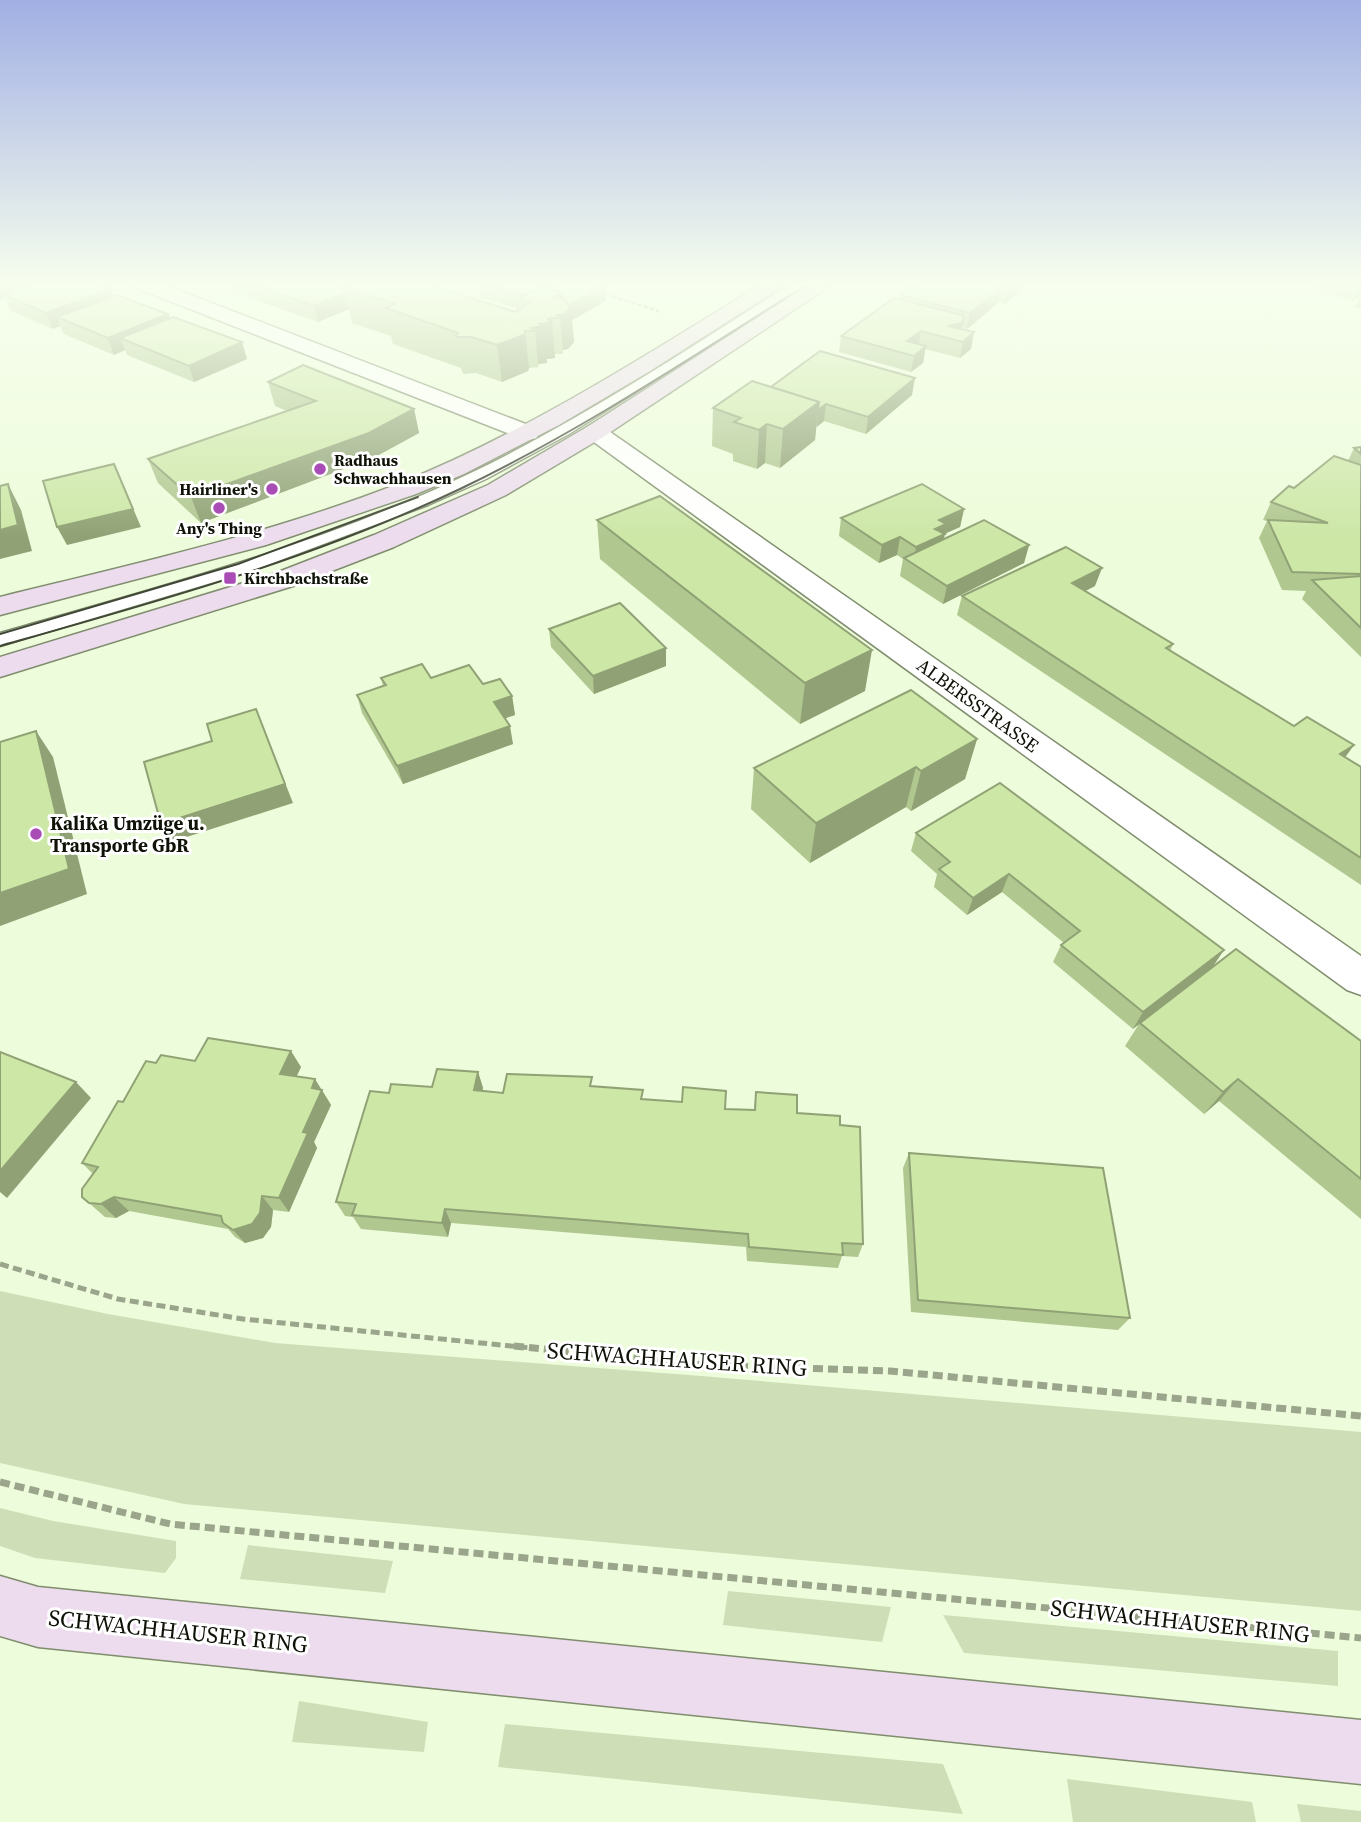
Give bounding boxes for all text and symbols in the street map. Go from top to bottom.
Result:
place label: Radhaus Schwachhausen [334,449,452,489]
marker: Radhaus Schwachhausen [312,461,328,477]
place label: Hairliner's [179,478,258,500]
marker: Hairliner's [264,481,280,497]
marker: Any's Thing [211,500,227,516]
place label: Any's Thing [176,517,262,539]
place label: Kirchbachstraße [244,567,368,589]
marker: Kirchbachstraße [222,570,238,586]
street label: ALBERSSTRASSE [912,652,1044,758]
place label: KaliKa Umzüge u. Transporte GbR [50,810,205,858]
marker: KaliKa Umzüge u. Transporte GbR [28,826,44,842]
street label: SCHWACHHAUSER RING [546,1334,808,1384]
street label: SCHWACHHAUSER RING [1049,1591,1312,1651]
street label: SCHWACHHAUSER RING [47,1601,310,1661]

